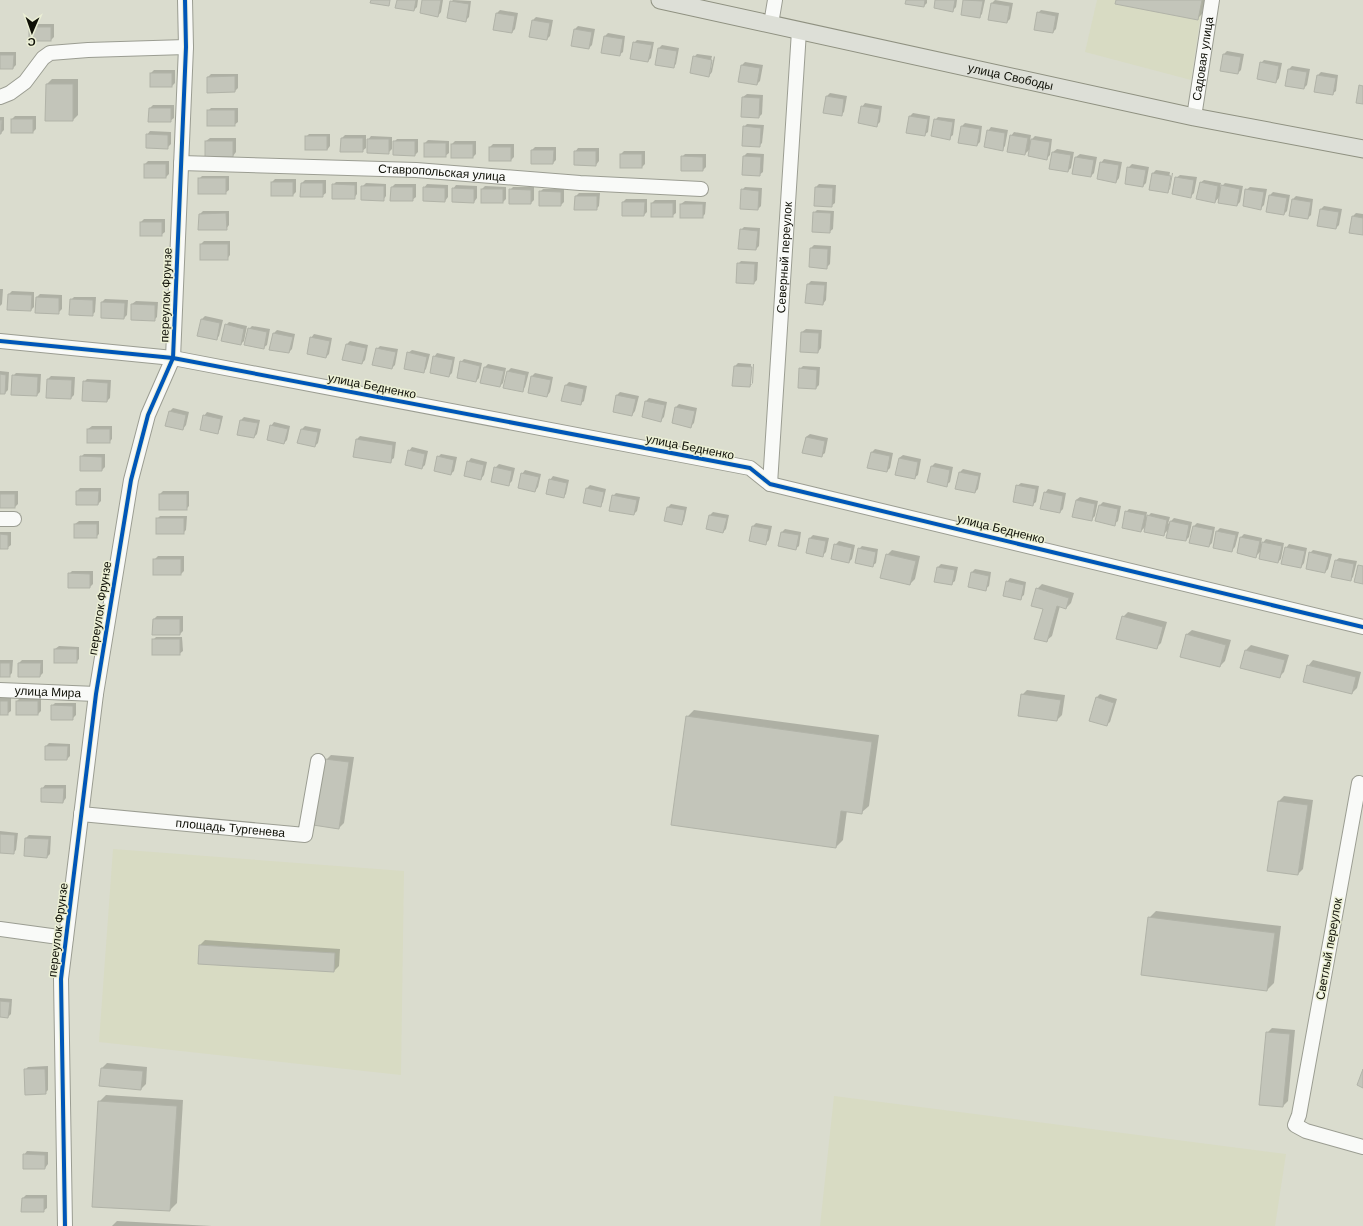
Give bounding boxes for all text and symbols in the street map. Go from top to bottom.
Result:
north arrow [12,12,52,52]
street label: Садовая улица [1190,15,1216,102]
text: С [27,36,36,48]
street label: улица Свободы [967,61,1055,93]
street label: Ставропольская улица [378,162,506,184]
street label: Северный переулок [774,201,795,314]
street label: переулок Фрунзе [157,247,175,343]
street label: улица Бедненко [327,371,418,401]
street label: улица Бедненко [645,432,736,462]
street label: улица Бедненко [956,511,1046,547]
street label: переулок Фрунзе [86,560,114,656]
street label: улица Мира [14,684,82,700]
street label: площадь Тургенева [175,816,286,840]
street label: переулок Фрунзе [45,882,71,978]
street label: Светлый переулок [1313,896,1345,1001]

